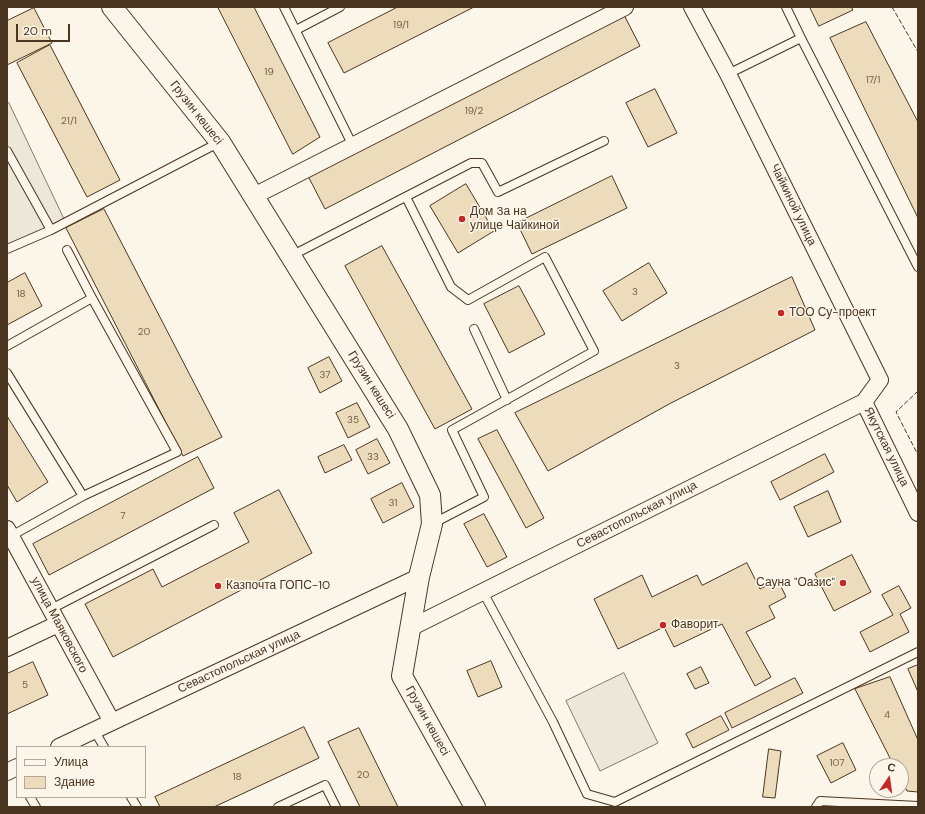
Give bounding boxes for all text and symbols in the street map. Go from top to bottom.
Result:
scale bar [18,16,72,42]
house number: 19/1 [393,19,409,31]
text: 20 m [23,23,52,39]
house number: 19 [264,66,274,78]
house number: 17/1 [866,74,880,86]
street label: Грузин көшесі [167,78,225,148]
house number: 19/2 [465,105,483,117]
house number: 21/1 [61,115,77,127]
street label: Чайкиной улица [767,162,819,248]
place label: Дом 3а на улице Чайкиной [470,205,559,233]
marker: Дом 3а на улице Чайкиной [457,214,467,224]
house number: 3 [632,286,638,298]
house number: 18 [16,288,26,300]
place label: ТОО Су-проект [789,306,876,320]
marker: ТОО Су-проект [776,308,786,318]
house number: 20 [138,326,150,338]
street label: Грузин көшесі [344,348,398,422]
house number: 3 [674,360,680,372]
house number: 37 [319,369,331,381]
street label: Якутская улица [861,405,911,489]
house number: 35 [347,414,359,426]
house number: 33 [367,451,379,463]
street label: Севастопольская улица [574,478,700,552]
house number: 31 [389,497,397,509]
house number: 7 [120,510,126,522]
street label: улица Маяковского [28,575,90,675]
place label: Сауна "Оазис" [756,576,835,590]
marker: Сауна "Оазис" [838,578,848,588]
place label: Казпочта ГОПС-10 [226,579,330,593]
marker: Казпочта ГОПС-10 [213,581,223,591]
place label: Фаворит [671,618,719,632]
marker: Фаворит [658,620,668,630]
street label: Севастопольская улица [176,627,302,697]
house number: 5 [22,679,28,691]
street label: Грузин көшесі [402,684,452,758]
house number: 4 [884,709,890,721]
legend [16,746,146,798]
text: Улица [54,754,88,770]
house number: 107 [829,757,845,769]
north arrow [869,758,909,798]
text: С [886,760,897,775]
house number: 20 [357,769,369,781]
house number: 18 [232,771,242,783]
text: Здание [54,774,95,790]

